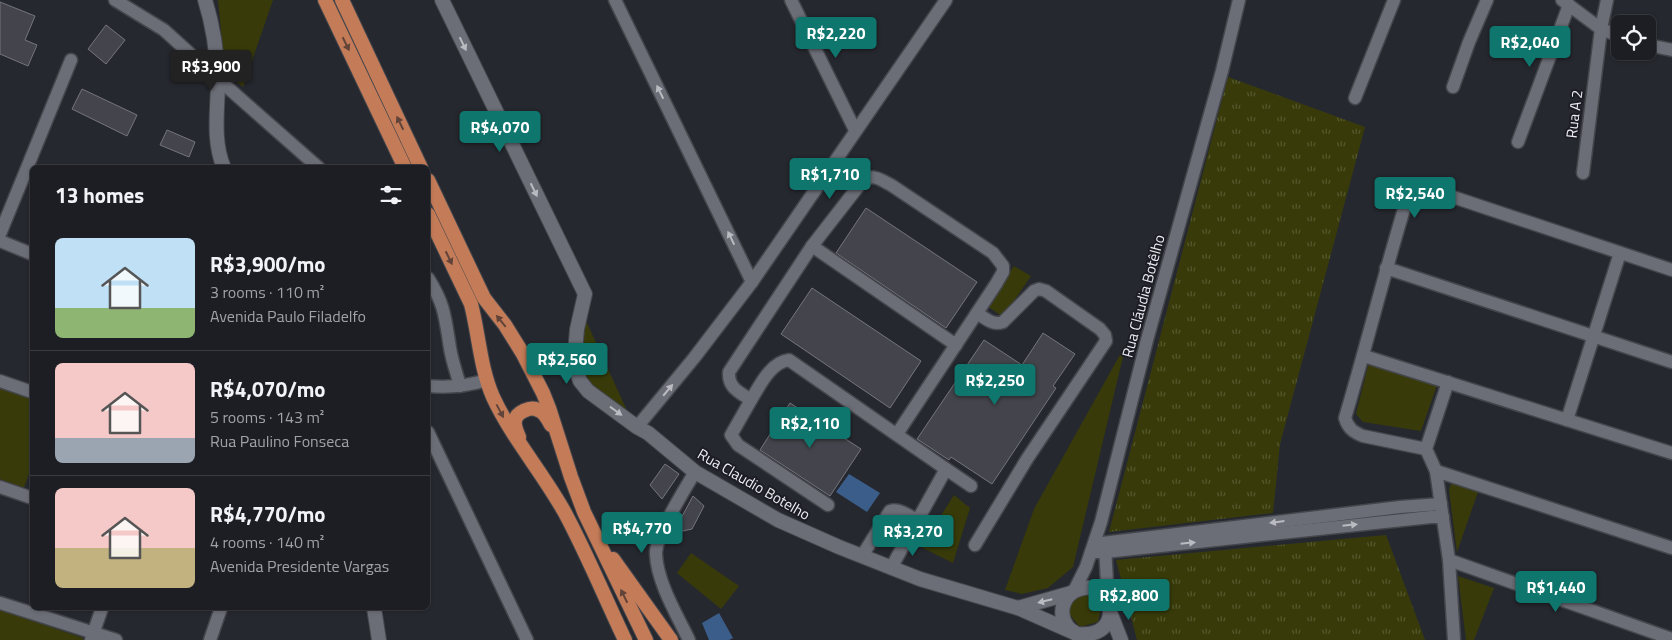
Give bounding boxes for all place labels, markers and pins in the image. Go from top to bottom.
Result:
pin: R$2,220 [790,17,882,59]
pin: R$2,040 [1484,26,1576,68]
pin: R$3,900 [165,49,257,92]
pin: R$4,070 [454,110,546,153]
pin: R$1,710 [784,158,876,200]
pin: R$2,540 [1369,176,1461,219]
pin: R$2,560 [521,342,613,385]
pin: R$2,250 [949,364,1041,406]
pin: R$2,110 [764,406,856,449]
pin: R$4,770 [596,512,688,554]
pin: R$3,270 [867,514,959,557]
pin: R$1,440 [1510,570,1602,613]
pin: R$2,800 [1083,578,1175,621]

